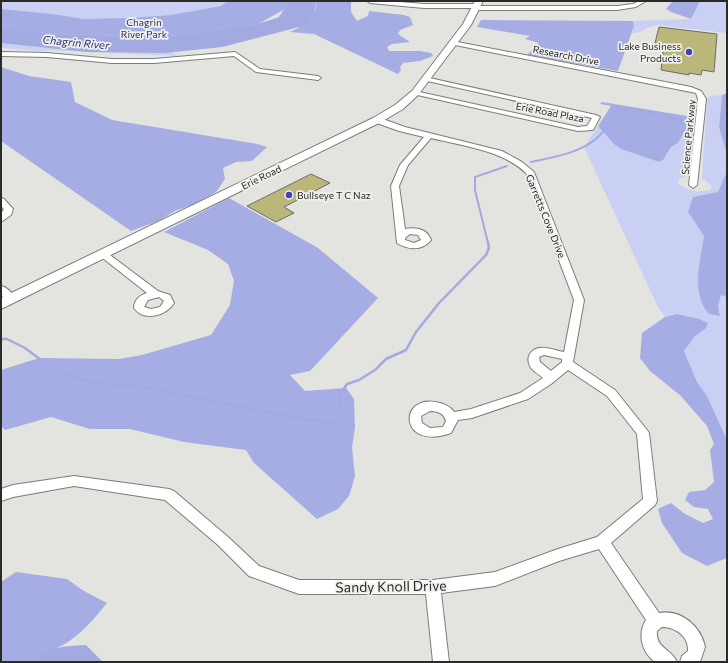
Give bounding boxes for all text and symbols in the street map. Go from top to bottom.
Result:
park label: Chagrin River Park [121,16,168,40]
water label: Chagrin River [42,33,111,51]
place label: Lake Business Products [618,40,681,64]
street label: Research Drive [532,43,600,67]
marker: Lake Business Products [684,47,694,57]
street label: Science Parkway [679,99,697,175]
street label: Erie Road Plaza [515,100,585,124]
street label: Erie Road [239,162,283,192]
street label: Garretts Cove Drive [524,172,568,260]
place label: Bullseye T C Naz [297,189,371,201]
marker: Bullseye T C Naz [284,190,294,200]
street label: Sandy Knoll Drive [335,577,447,595]

